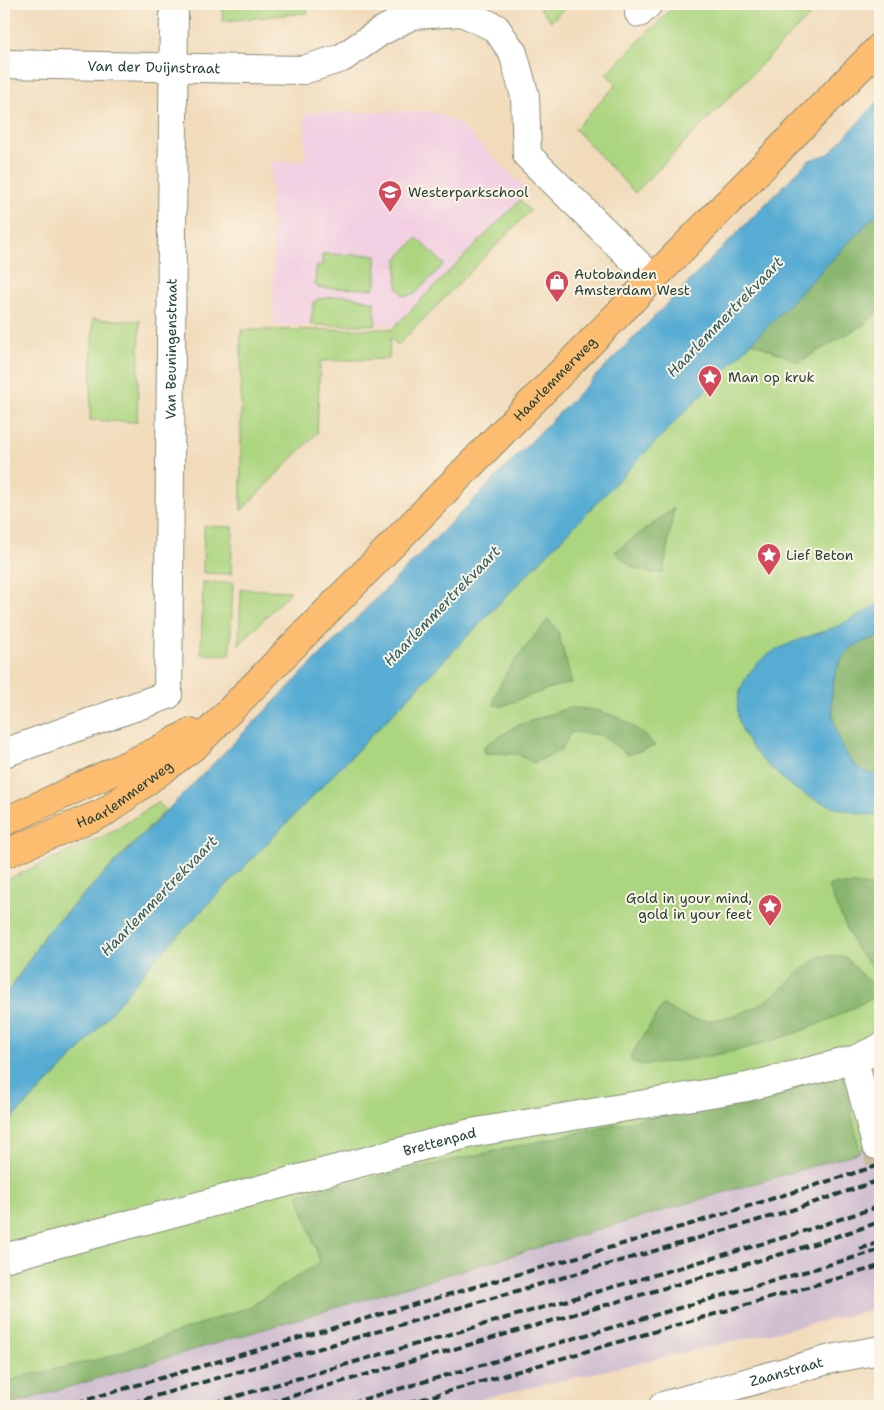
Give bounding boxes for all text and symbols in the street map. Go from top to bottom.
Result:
street label: Van der Duijnstraat [87,57,221,77]
school or university icon: Westerparkschool [377,179,403,213]
place label: Westerparkschool [408,183,529,201]
water label: Haarlemmertrekvaart [662,252,788,382]
place label: Autobanden Amsterdam West [574,265,690,299]
shop icon: Autobanden Amsterdam West [544,269,570,303]
street label: Van Beuningenstraat [161,278,181,420]
street label: Haarlemmerweg [509,333,600,425]
place icon: Man op kruk [697,364,723,398]
place label: Man op kruk [728,368,815,386]
water label: Haarlemmertrekvaart [379,541,505,671]
place icon: Lief Beton [756,542,782,576]
place label: Lief Beton [786,546,854,564]
street label: Haarlemmerweg [73,756,176,832]
water label: Haarlemmertrekvaart [96,831,222,961]
place label: Gold in your mind, gold in your feet [626,889,752,923]
place icon: Gold in your mind, gold in your feet [757,893,783,927]
street label: Brettenpad [401,1123,478,1160]
street label: Zaanstraat [747,1353,825,1390]

